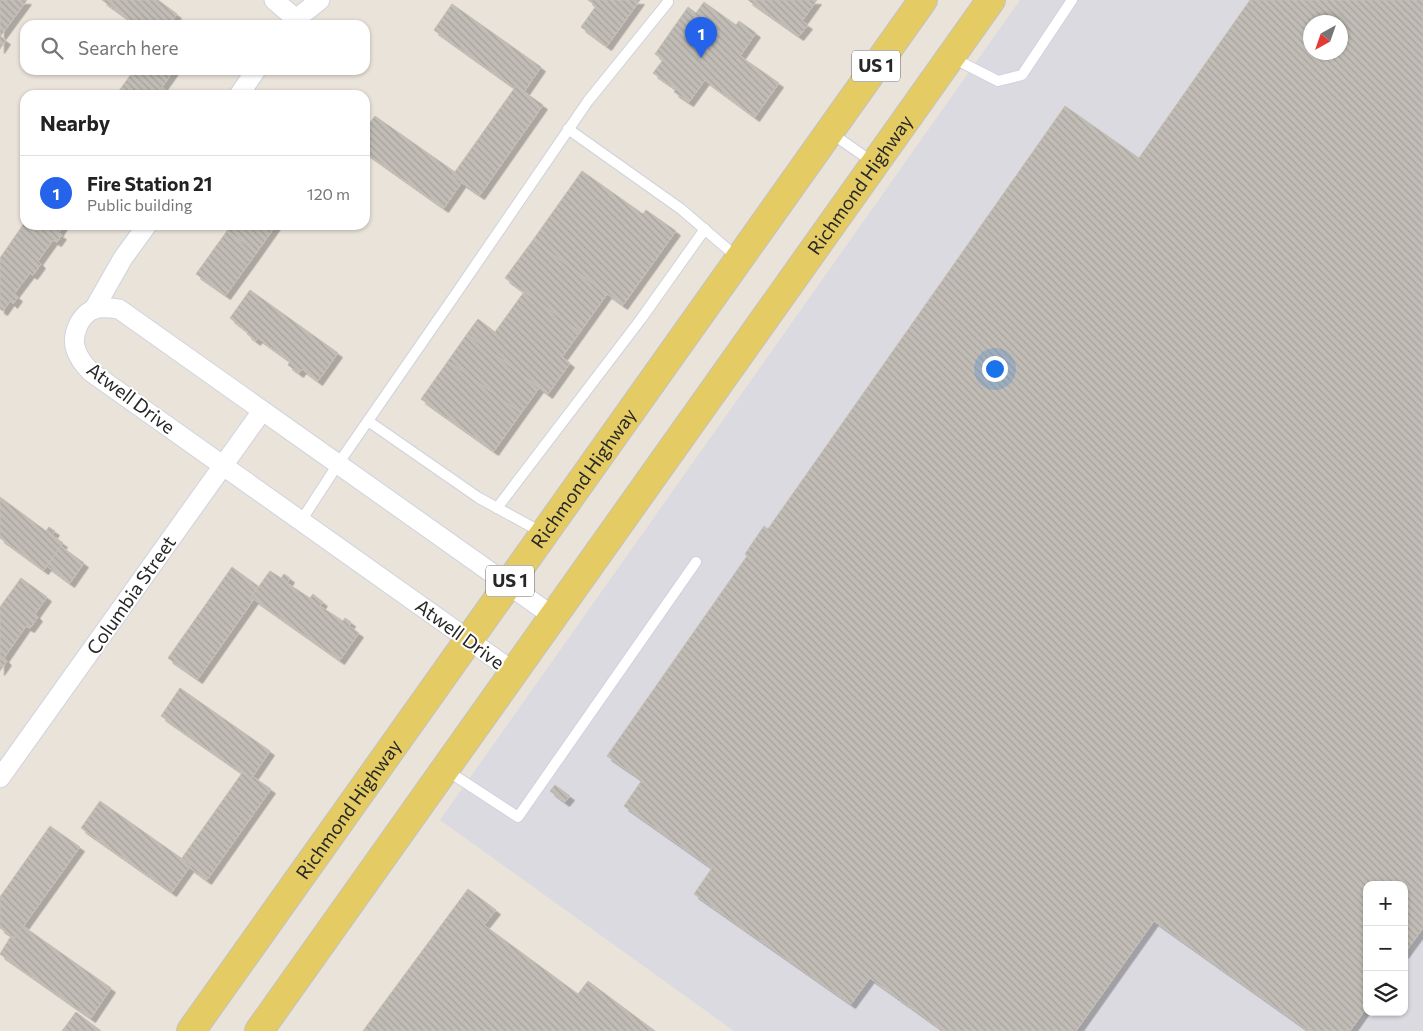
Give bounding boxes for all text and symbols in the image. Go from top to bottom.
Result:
north arrow [1303,15,1348,60]
pin: 1 [685,17,717,58]
search box [20,20,370,75]
icon: search [38,34,66,62]
text: Search here [78,36,178,59]
road number: US 1 [852,50,900,82]
text: Nearby [40,110,110,135]
street label: Richmond Highway [802,110,917,259]
text: Fire Station 21 [87,172,212,195]
text: 1 [52,184,60,203]
text: 120 m [307,184,350,203]
text: Public building [87,195,192,214]
your location [982,356,1008,382]
street label: Atwell Drive [83,357,180,438]
street label: Richmond Highway [526,403,641,552]
street label: Columbia Street [81,531,180,659]
road number: US 1 [486,566,534,596]
street label: Atwell Drive [411,594,509,674]
street label: Richmond Highway [291,734,406,883]
map controls [1363,881,1408,1016]
button: + [1363,881,1408,926]
button: − [1363,926,1408,971]
button: layers [1363,971,1408,1016]

